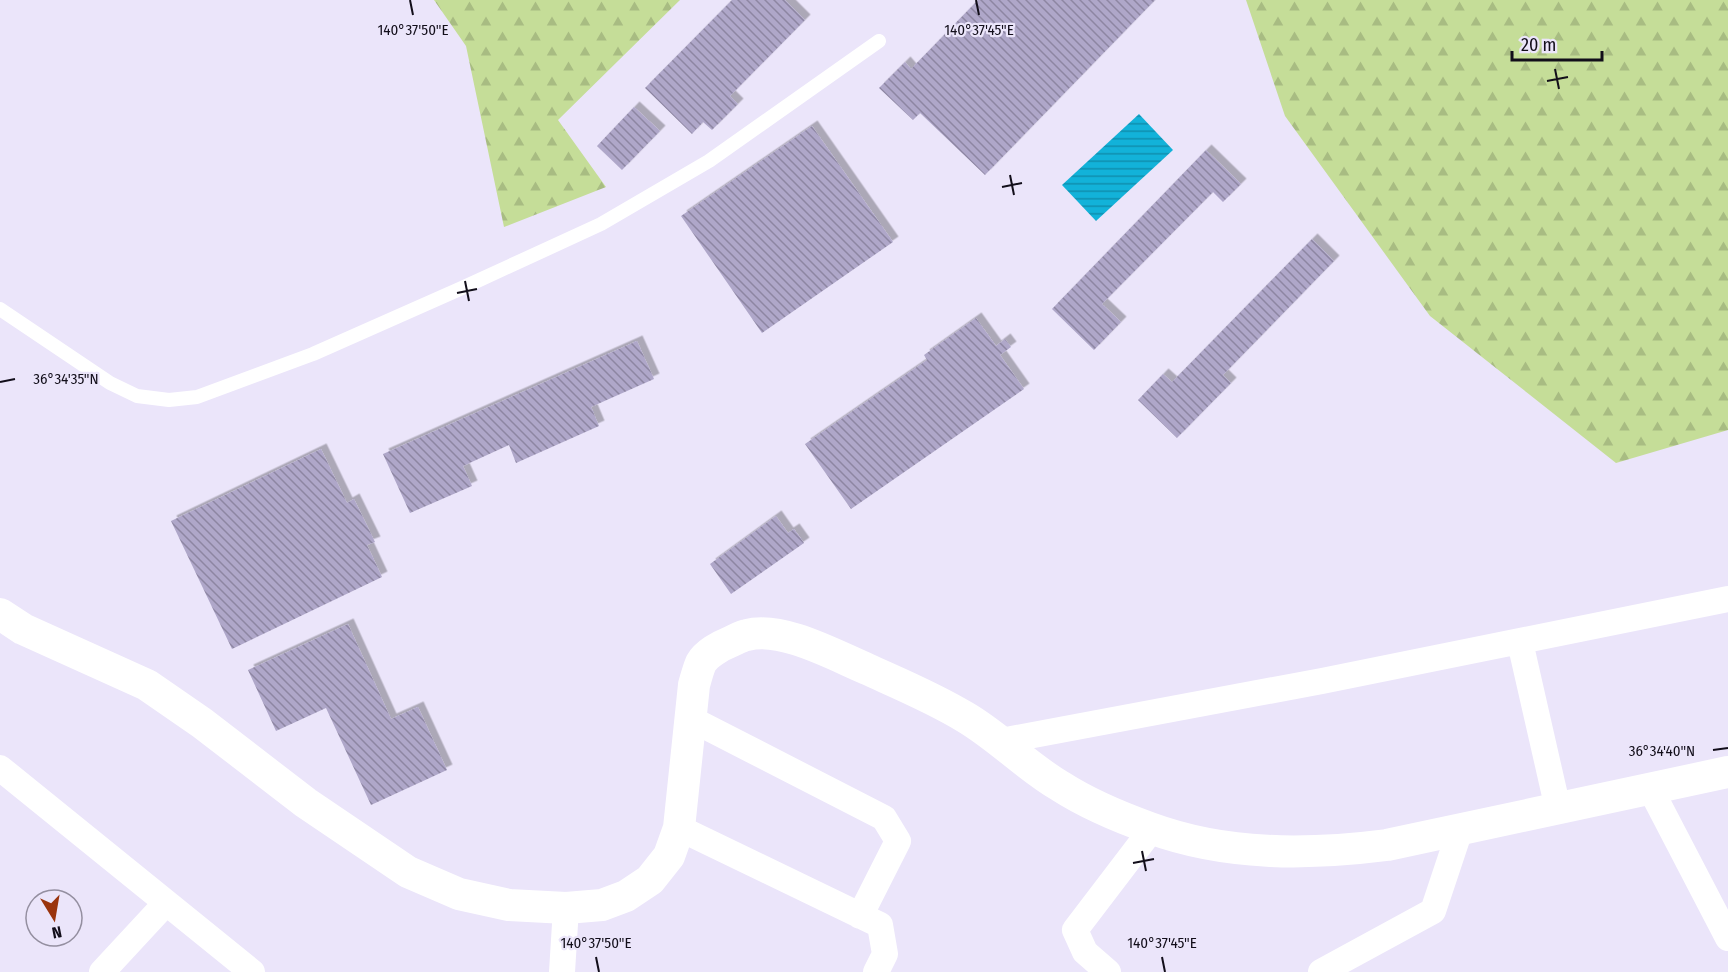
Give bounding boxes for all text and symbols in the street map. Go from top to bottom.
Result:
text: 140°37'50"E [377,21,449,39]
text: 140°37'45"E [944,21,1014,39]
scale bar [1512,24,1602,62]
text: 20 m [1521,34,1556,56]
text: 36°34'35"N [33,370,99,388]
text: 36°34'40"N [1629,742,1695,760]
north arrow [24,888,84,948]
text: N [50,922,63,942]
text: 140°37'50"E [560,934,632,952]
text: 140°37'45"E [1127,934,1197,952]

